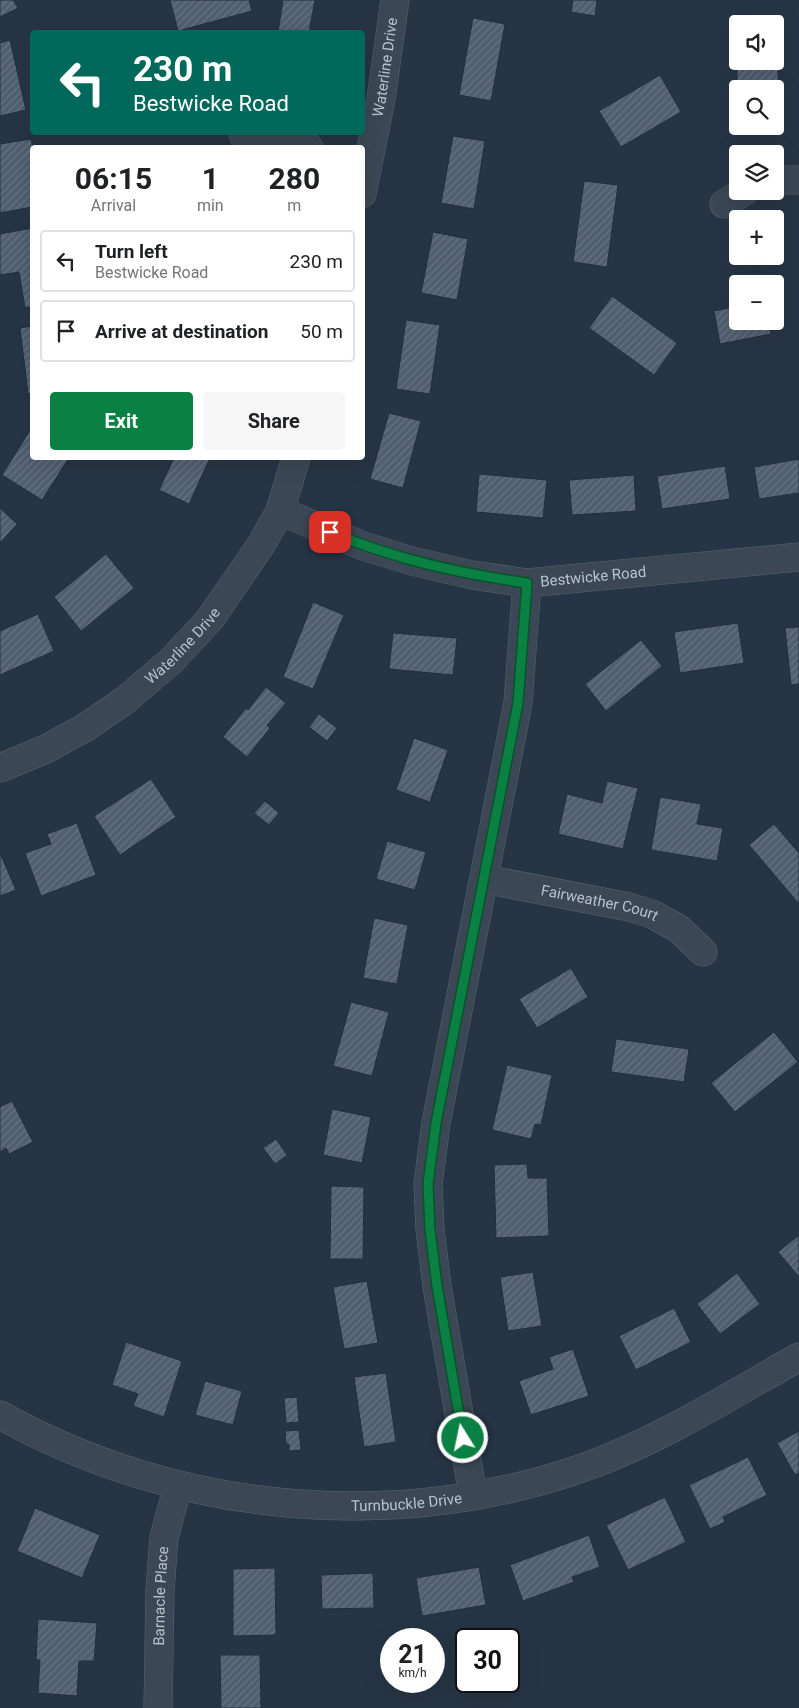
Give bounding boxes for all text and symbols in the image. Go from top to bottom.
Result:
map controls [729,15,784,330]
button: sound [729,15,784,70]
street label: Waterline Drive [369,16,401,118]
text: 230 m [133,49,232,90]
icon: left [50,50,115,115]
button: search [729,80,784,135]
text: Bestwicke Road [133,91,289,116]
button: layers [729,145,784,200]
text: 06:15 [75,161,152,196]
text: 1 [202,161,219,196]
text: 280 [269,161,320,196]
text: Arrival [91,196,136,215]
text: min [197,196,224,215]
text: m [287,196,301,215]
button: + [729,210,784,265]
text: Turn left [95,240,168,263]
icon: left [52,247,80,275]
text: 230 m [290,250,343,273]
text: Bestwicke Road [95,263,208,282]
button: − [729,275,784,330]
icon: arrive [52,317,80,345]
text: Arrive at destination [95,320,268,343]
text: 50 m [300,320,343,343]
button: Exit [50,392,193,450]
button: Share [203,392,345,450]
pin [309,511,351,553]
icon: arrive [316,518,344,546]
street label: Bestwicke Road [539,563,647,591]
street label: Waterline Drive [141,604,224,688]
street label: Fairweather Court [539,881,662,925]
position arrow [436,1411,488,1463]
street label: Turnbuckle Drive [351,1489,463,1515]
street label: Barnacle Place [150,1546,172,1646]
speed limit sign: 30 [455,1628,520,1693]
text: 21 [398,1640,427,1669]
text: km/h [398,1666,427,1680]

